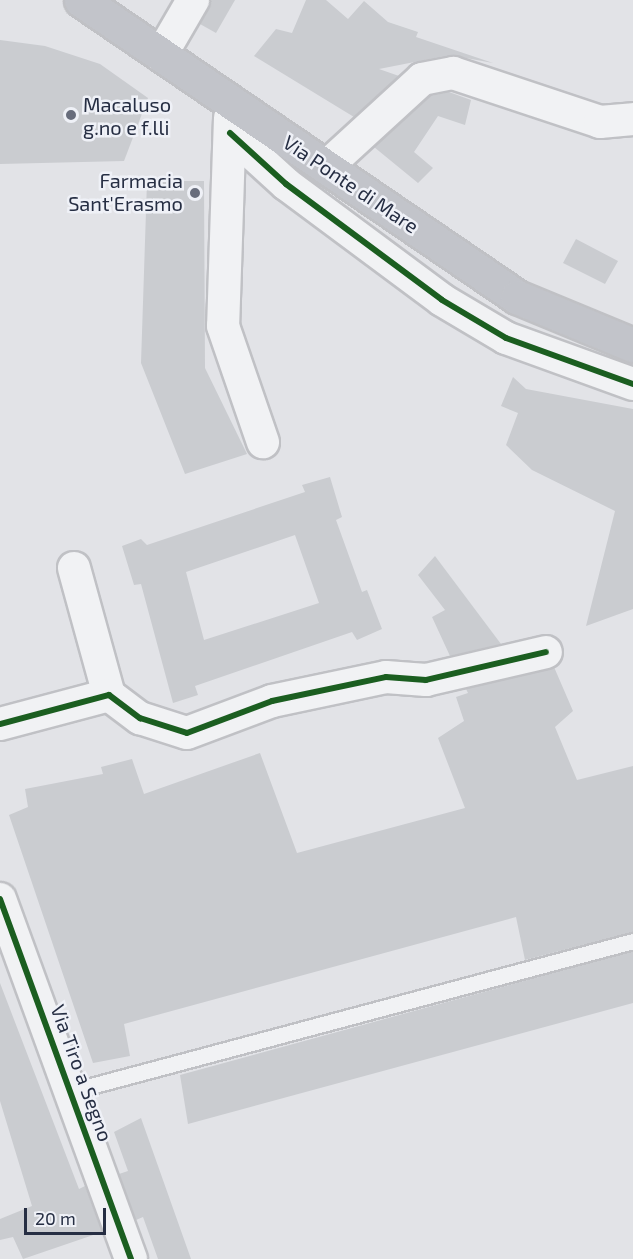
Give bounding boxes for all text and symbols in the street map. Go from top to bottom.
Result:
place label: Macaluso g.no e f.lli [83,92,171,139]
marker: Macaluso g.no e f.lli [64,108,78,122]
street label: Via Ponte di Mare [279,130,423,238]
place label: Farmacia Sant'Erasmo [68,169,183,216]
marker: Farmacia Sant'Erasmo [188,186,202,200]
street label: Via Tiro a Segno [46,1001,118,1145]
scale bar [27,1196,110,1234]
text: 20 m [35,1207,76,1229]

